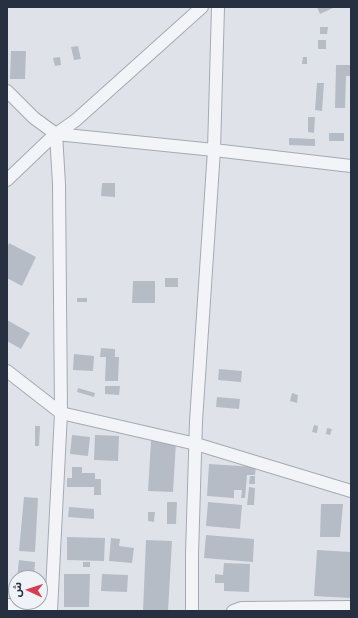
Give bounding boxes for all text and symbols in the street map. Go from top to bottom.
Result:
north arrow [8,570,48,610]
text: ش [10,582,24,597]

